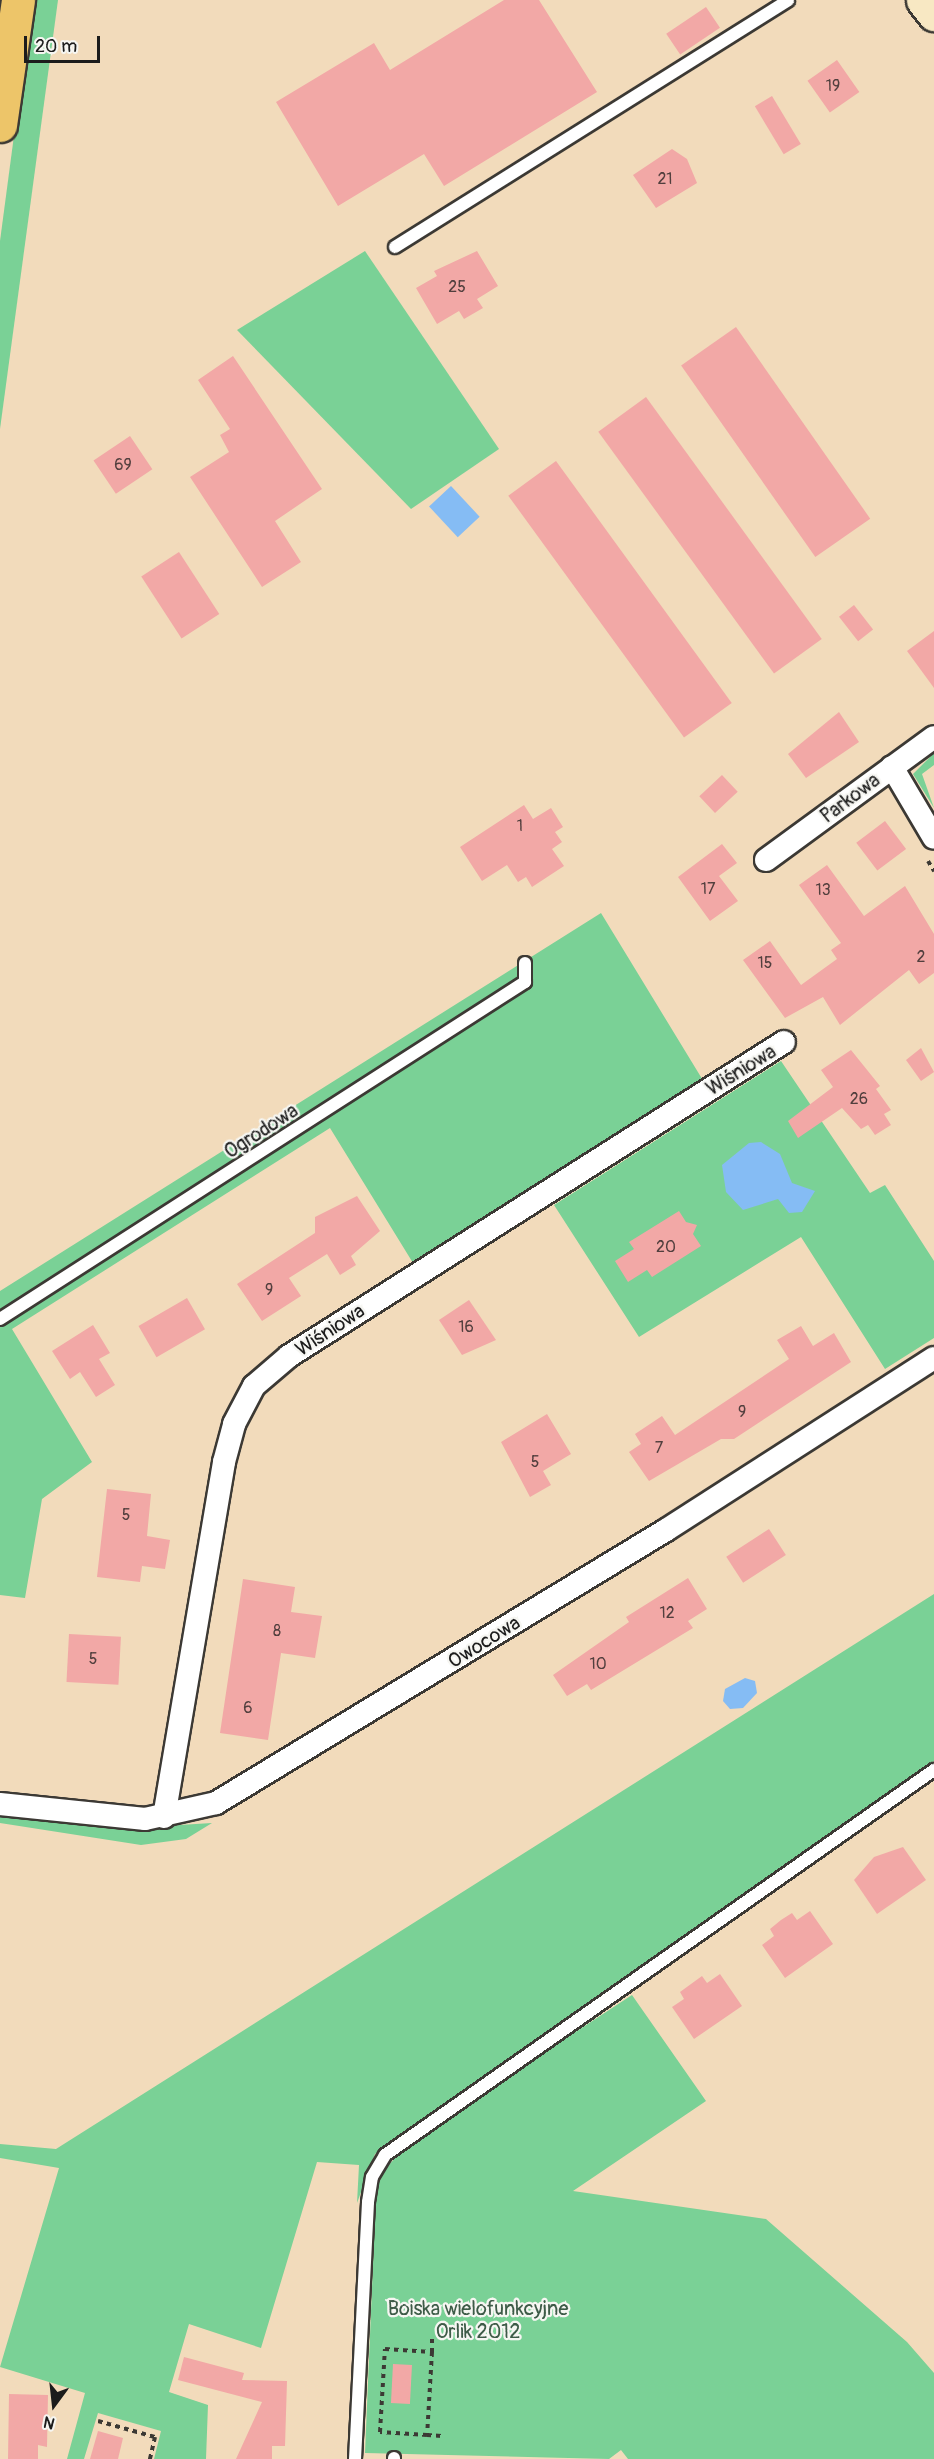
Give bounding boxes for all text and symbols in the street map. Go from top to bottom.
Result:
scale bar [27,24,104,62]
text: 20 m [35,35,77,58]
house number: 19 [826,76,840,96]
house number: 21 [657,169,673,189]
house number: 25 [448,277,466,297]
house number: 69 [114,455,132,475]
street label: Parkowa [815,768,885,828]
house number: 1 [517,816,523,836]
house number: 17 [701,879,715,899]
house number: 13 [815,880,831,900]
house number: 2 [917,947,925,967]
house number: 15 [758,953,772,973]
street label: Wiśniowa [702,1039,780,1101]
house number: 26 [850,1089,868,1109]
street label: Ogrodowa [220,1098,302,1164]
house number: 20 [656,1237,676,1257]
house number: 9 [265,1280,273,1300]
street label: Wiśniowa [291,1299,369,1361]
house number: 16 [458,1317,474,1337]
house number: 9 [738,1402,746,1422]
house number: 7 [655,1438,663,1458]
house number: 5 [531,1452,539,1472]
house number: 5 [122,1505,130,1525]
house number: 12 [659,1603,675,1623]
street label: Owocowa [444,1611,524,1673]
house number: 8 [273,1621,281,1641]
house number: 5 [89,1649,97,1669]
house number: 10 [589,1654,607,1674]
house number: 6 [243,1698,253,1718]
park label: Boiska wielofunkcyjne Orlik 2012 [388,2297,568,2344]
north arrow [24,2375,84,2435]
text: N [42,2411,57,2433]

